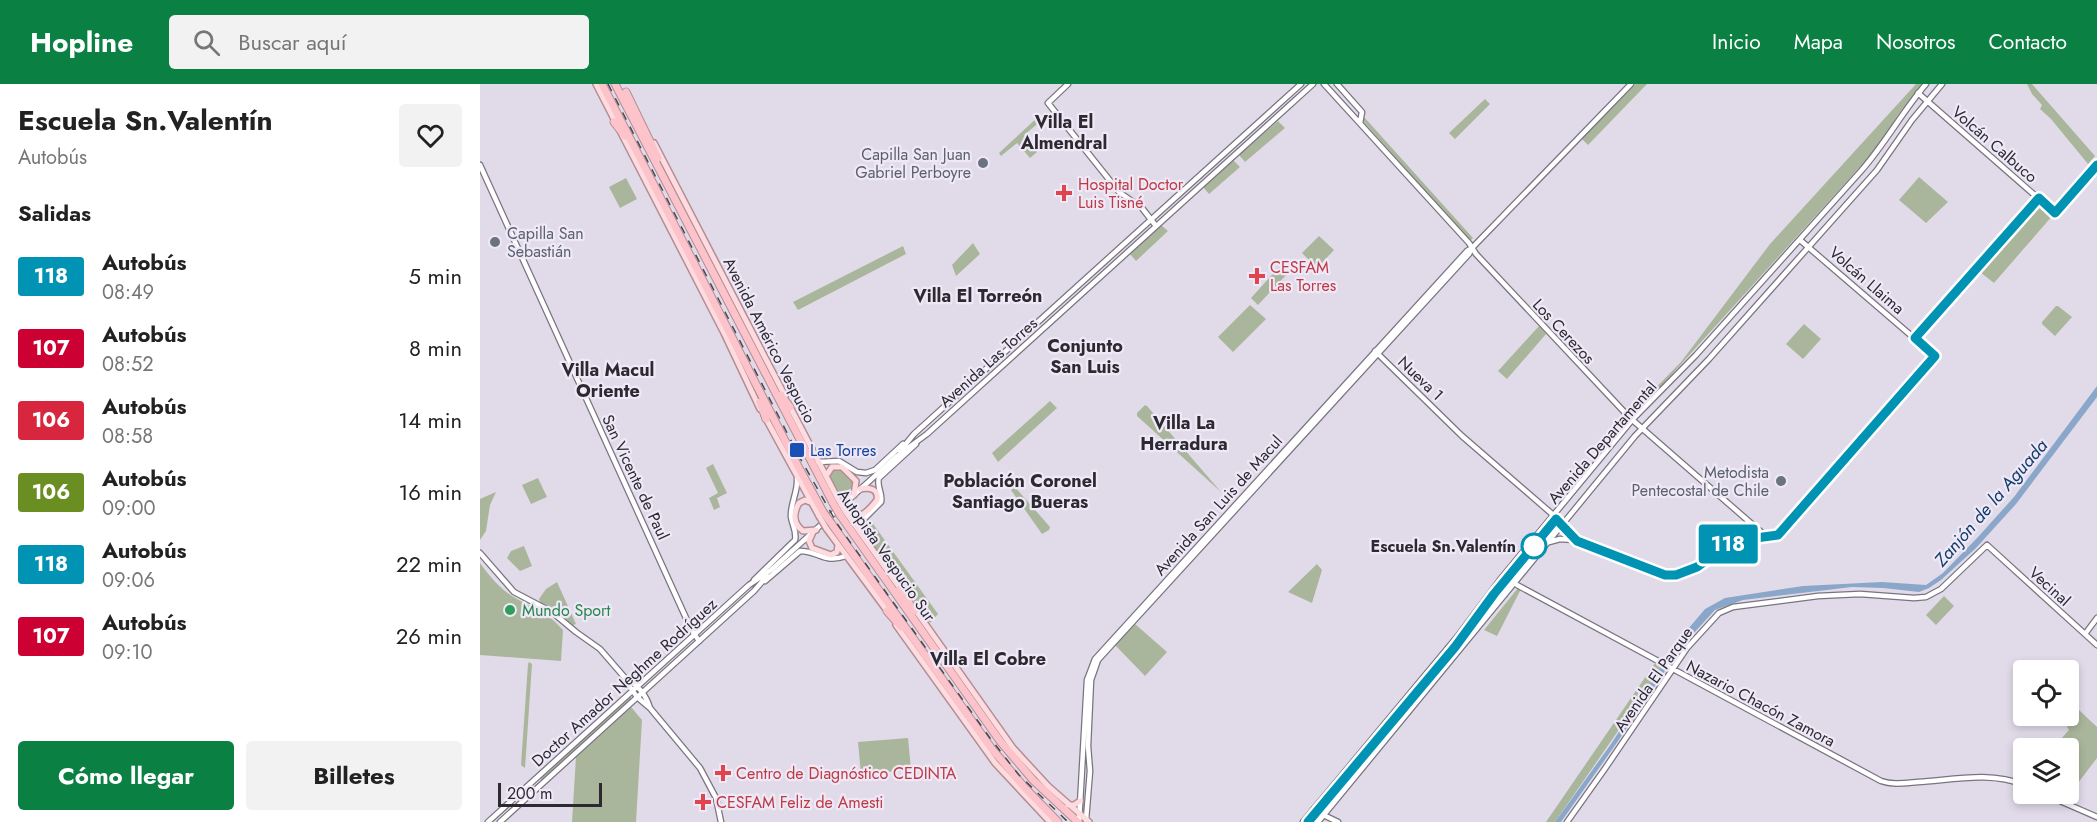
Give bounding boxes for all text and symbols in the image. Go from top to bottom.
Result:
search box [169,15,589,69]
text: Hopline [30,22,133,63]
icon: search [190,26,223,59]
text: Buscar aquí [238,26,347,58]
text: Inicio [1712,27,1761,57]
text: Mapa [1794,27,1843,57]
text: Nosotros [1876,27,1955,57]
text: Contacto [1988,27,2067,57]
text: Escuela Sn.Valentín [18,100,273,141]
street label: Volcán Calbuco [1947,101,2043,188]
button: heart [399,104,462,167]
district label: Villa El Almendral [1020,109,1107,156]
text: Autobús [18,143,87,172]
place label: Capilla San Juan Gabriel Perboyre [855,143,971,184]
marker: Capilla San Juan Gabriel Perboyre [976,156,990,170]
place label: Hospital Doctor Luis Tisné [1078,173,1184,214]
marker: Hospital Doctor Luis Tisné [1055,184,1073,202]
text: Salidas [18,197,91,229]
place label: Capilla San Sebastián [507,222,584,263]
marker: Capilla San Sebastián [488,235,502,249]
street label: Volcán Llaima [1824,241,1909,320]
text: Autobús [102,246,187,278]
street label: Avenida Américo Vespucio [718,253,821,427]
place label: CESFAM Las Torres [1270,256,1336,297]
text: 5 min [409,260,462,292]
text: 118 [34,261,68,291]
marker: CESFAM Las Torres [1248,267,1266,285]
text: 08:49 [102,278,154,307]
district label: Villa El Torreón [913,283,1042,309]
street label: Los Cerezos [1527,294,1600,369]
street label: Avenida Las Torres [934,312,1043,413]
text: Autobús [102,318,187,350]
text: 8 min [409,332,462,364]
text: 107 [32,333,70,363]
district label: Conjunto San Luis [1047,333,1123,380]
text: 08:52 [102,350,154,379]
street label: Nueva 1 [1393,351,1449,406]
district label: Villa Macul Oriente [561,357,654,404]
street label: Avenida Departamental [1542,376,1662,509]
text: Autobús [102,390,187,422]
text: 14 min [398,404,462,436]
text: 106 [32,405,70,435]
district label: Villa La Herradura [1140,410,1228,457]
street label: San Vicente de Paul [596,411,675,544]
text: 08:58 [102,422,153,451]
street label: Avenida San Luis de Macul [1149,430,1288,581]
water label: Zanjón de la Aguada [1928,434,2054,573]
place label: Las Torres [810,439,876,462]
marker: Las Torres [788,441,806,459]
place label: Metodista Pentecostal de Chile [1632,461,1769,502]
text: Autobús [102,462,187,494]
district label: Población Coronel Santiago Bueras [943,468,1097,515]
marker: Metodista Pentecostal de Chile [1774,474,1788,488]
text: 16 min [398,476,462,508]
text: 106 [32,477,70,507]
street label: Autopista Vespucio Sur [832,484,941,627]
text: 09:00 [102,494,156,523]
line badge: 118 [1694,524,1762,564]
text: 118 [1711,529,1745,559]
marker: Escuela Sn.Valentín [1521,533,1547,559]
text: Autobús [102,534,187,566]
place label: Escuela Sn.Valentín [1371,535,1516,558]
text: 22 min [396,548,462,580]
text: 118 [34,549,68,579]
street label: Vecinal [2024,561,2076,611]
text: 09:06 [102,566,155,595]
street label: Doctor Amador Neghme Rodríguez [527,592,722,772]
place label: Mundo Sport [522,599,611,622]
marker: Mundo Sport [503,603,517,617]
text: Autobús [102,606,187,638]
text: 26 min [396,620,462,652]
text: 107 [32,621,70,651]
street label: Avenida El Parque [1609,622,1698,736]
text: 09:10 [102,638,153,667]
district label: Villa El Cobre [929,646,1046,672]
street label: Nazario Chacón Zamora [1682,654,1839,753]
map controls [2013,660,2079,804]
button: locate [2013,660,2079,726]
button: layers [2013,738,2079,804]
button: Cómo llegar [18,741,234,810]
button: Billetes [246,741,462,810]
place label: Centro de Diagnóstico CEDINTA [736,762,957,785]
marker: Centro de Diagnóstico CEDINTA [714,764,732,782]
scale bar [498,780,602,808]
text: 200 m [507,782,553,805]
place label: CESFAM Feliz de Amesti [716,791,883,814]
marker: CESFAM Feliz de Amesti [694,793,712,811]

